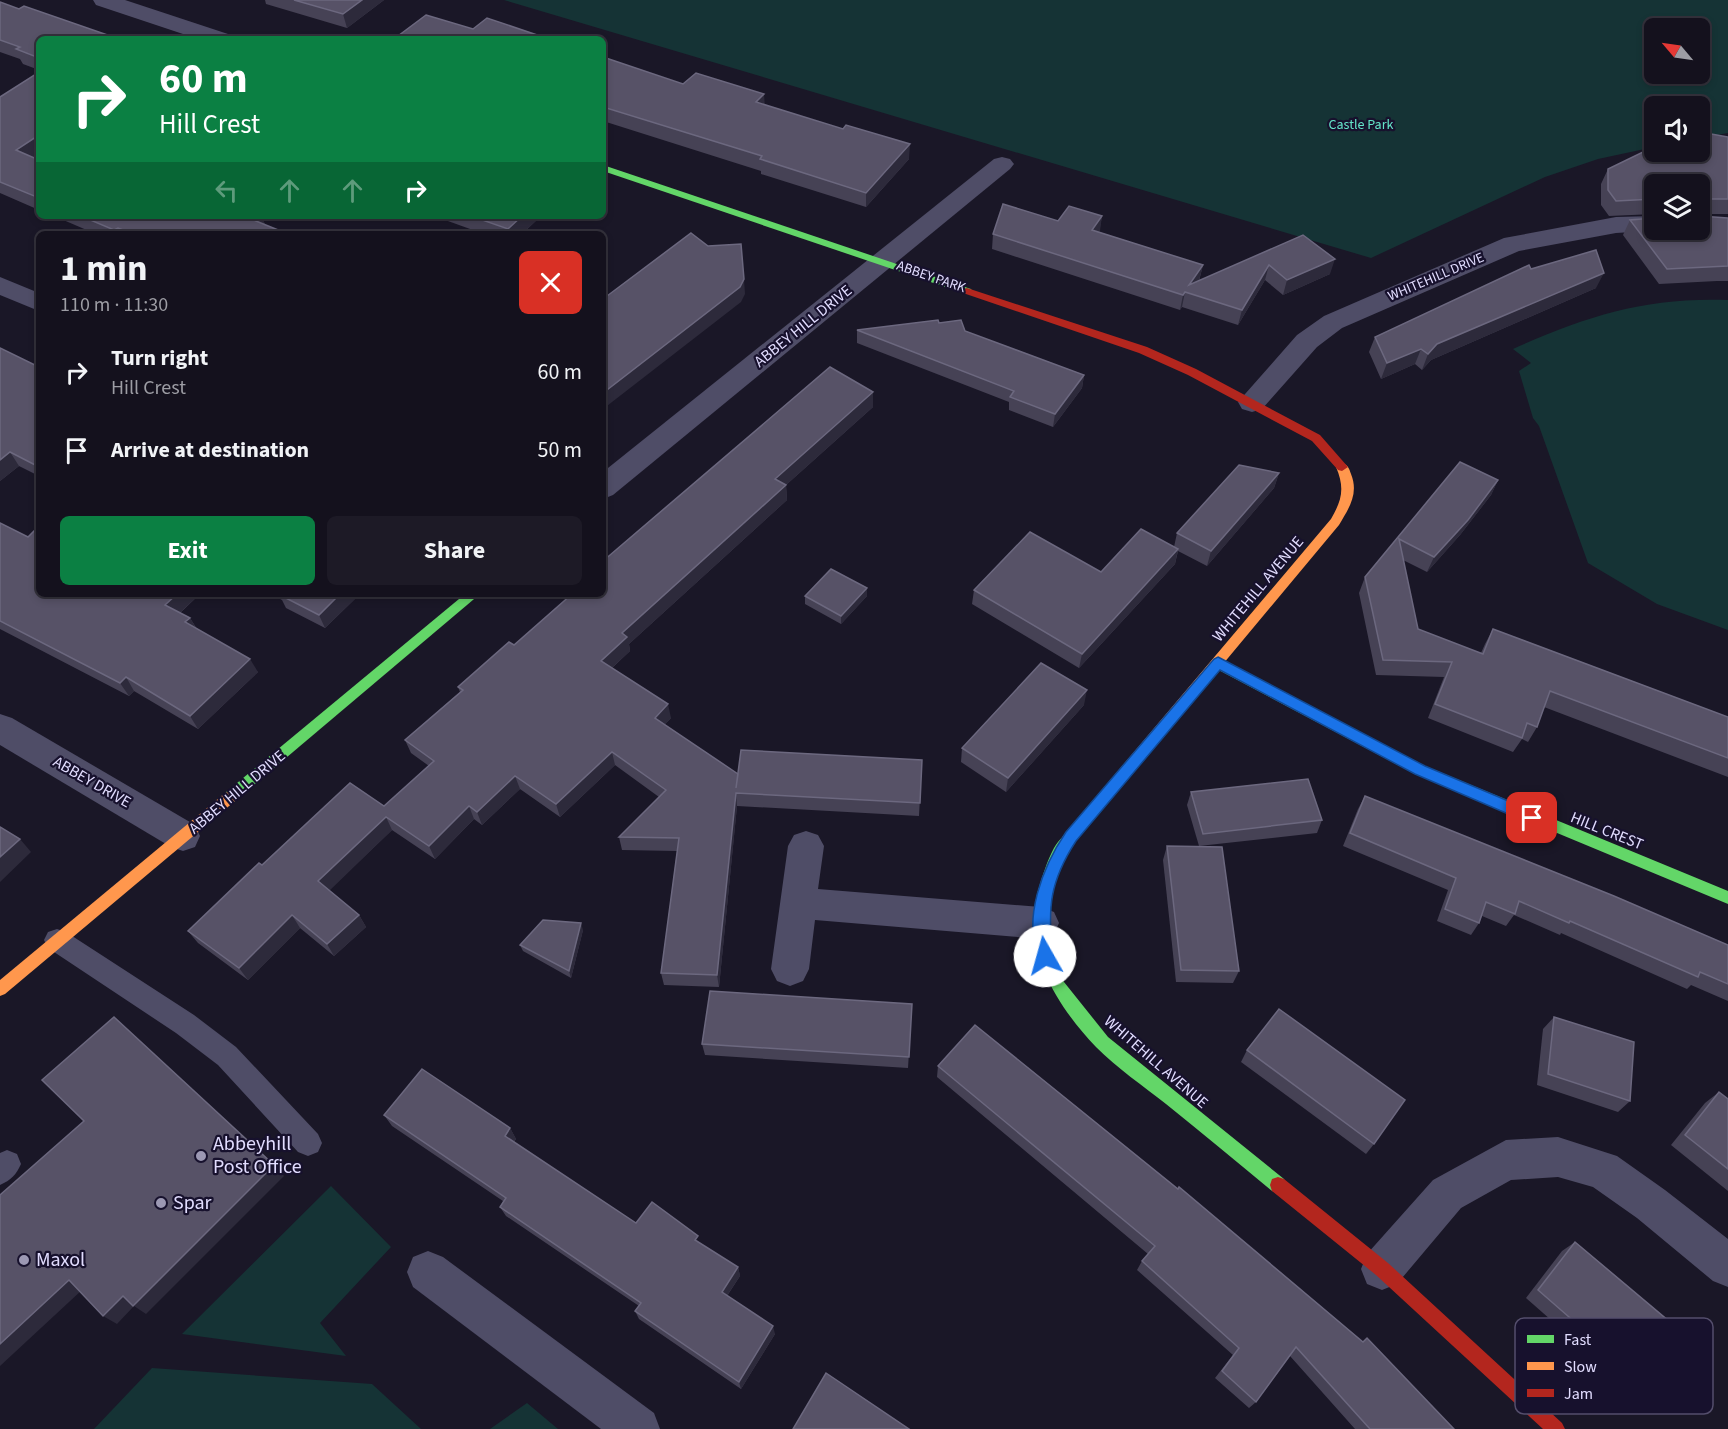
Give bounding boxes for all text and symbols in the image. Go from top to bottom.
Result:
north arrow [1644,18,1710,84]
map controls [1644,18,1710,240]
text: 60 m [159,49,248,109]
icon: right [60,60,138,138]
button: sound [1644,96,1710,162]
text: Hill Crest [159,105,260,144]
park label: Castle Park [1329,115,1393,135]
icon: left [210,174,243,207]
icon: ahead [273,174,306,207]
icon: ahead [336,174,369,207]
icon: right [399,174,432,207]
button: layers [1644,174,1710,240]
text: 1 min [60,243,148,294]
street label: WHITEHILL DRIVE [1385,248,1487,306]
button: close [519,251,582,314]
street label: ABBEY PARK [894,256,969,298]
street label: ABBEY HILL DRIVE [749,280,857,372]
text: 110 m · 11:30 [60,291,168,319]
text: Turn right [111,342,208,374]
icon: right [60,356,93,389]
text: 60 m [537,356,582,388]
text: Hill Crest [111,374,186,402]
icon: arrive [60,434,93,467]
text: Arrive at destination [111,434,309,466]
text: 50 m [537,434,582,466]
button: Exit [60,516,315,585]
button: Share [327,516,582,585]
street label: WHITEHILL AVENUE [1207,531,1309,647]
street label: ABBEY HILL DRIVE [184,745,290,839]
street label: ABBEY DRIVE [49,751,135,813]
pin [1506,792,1557,843]
icon: arrive [1515,801,1548,834]
street label: HILL CREST [1567,806,1647,856]
position arrow [1013,924,1077,988]
street label: WHITEHILL AVENUE [1099,1010,1213,1114]
place label: Abbeyhill Post Office [213,1130,302,1181]
marker: Abbeyhill Post Office [194,1149,208,1163]
place label: Spar [173,1189,212,1217]
marker: Spar [154,1196,168,1210]
place label: Maxol [36,1246,85,1274]
marker: Maxol [17,1253,31,1267]
legend [1515,1318,1713,1414]
text: Fast [1564,1329,1592,1351]
text: Slow [1564,1356,1597,1378]
text: Jam [1564,1383,1593,1405]

